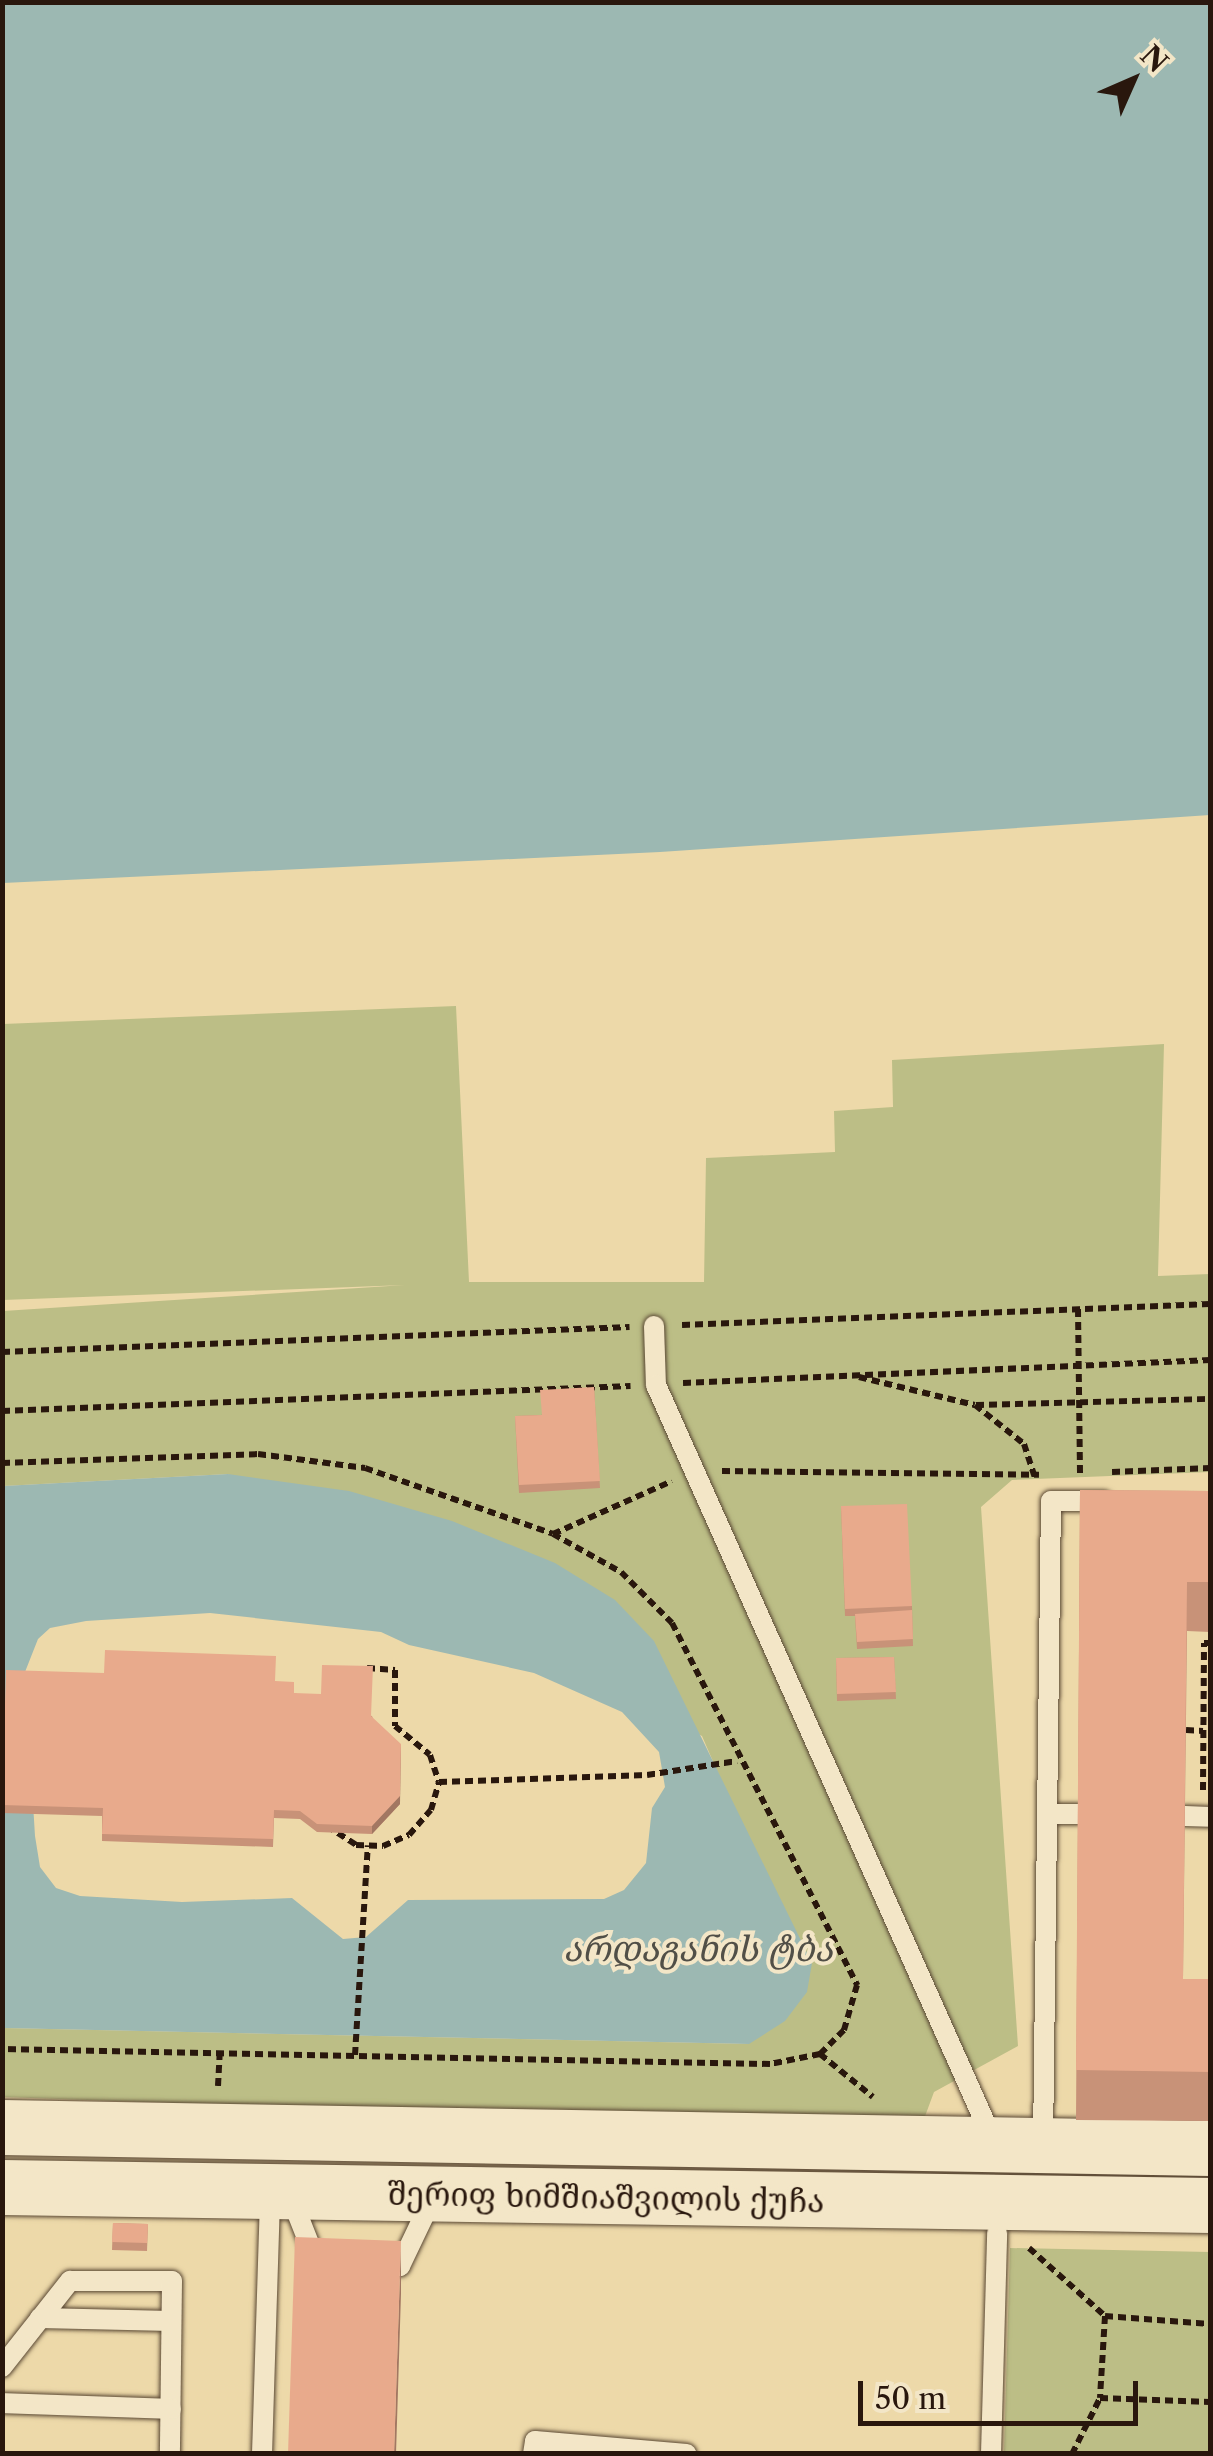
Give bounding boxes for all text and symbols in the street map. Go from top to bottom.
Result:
north arrow [1083,30,1183,130]
text: N [1134,38,1175,79]
water label: არდაგანის ტბა [563,1928,833,1970]
street label: შერიფ ხიმშიაშვილის ქუჩა [387,2175,825,2221]
scale bar [863,2361,1143,2423]
text: 50 m [875,2380,946,2417]

